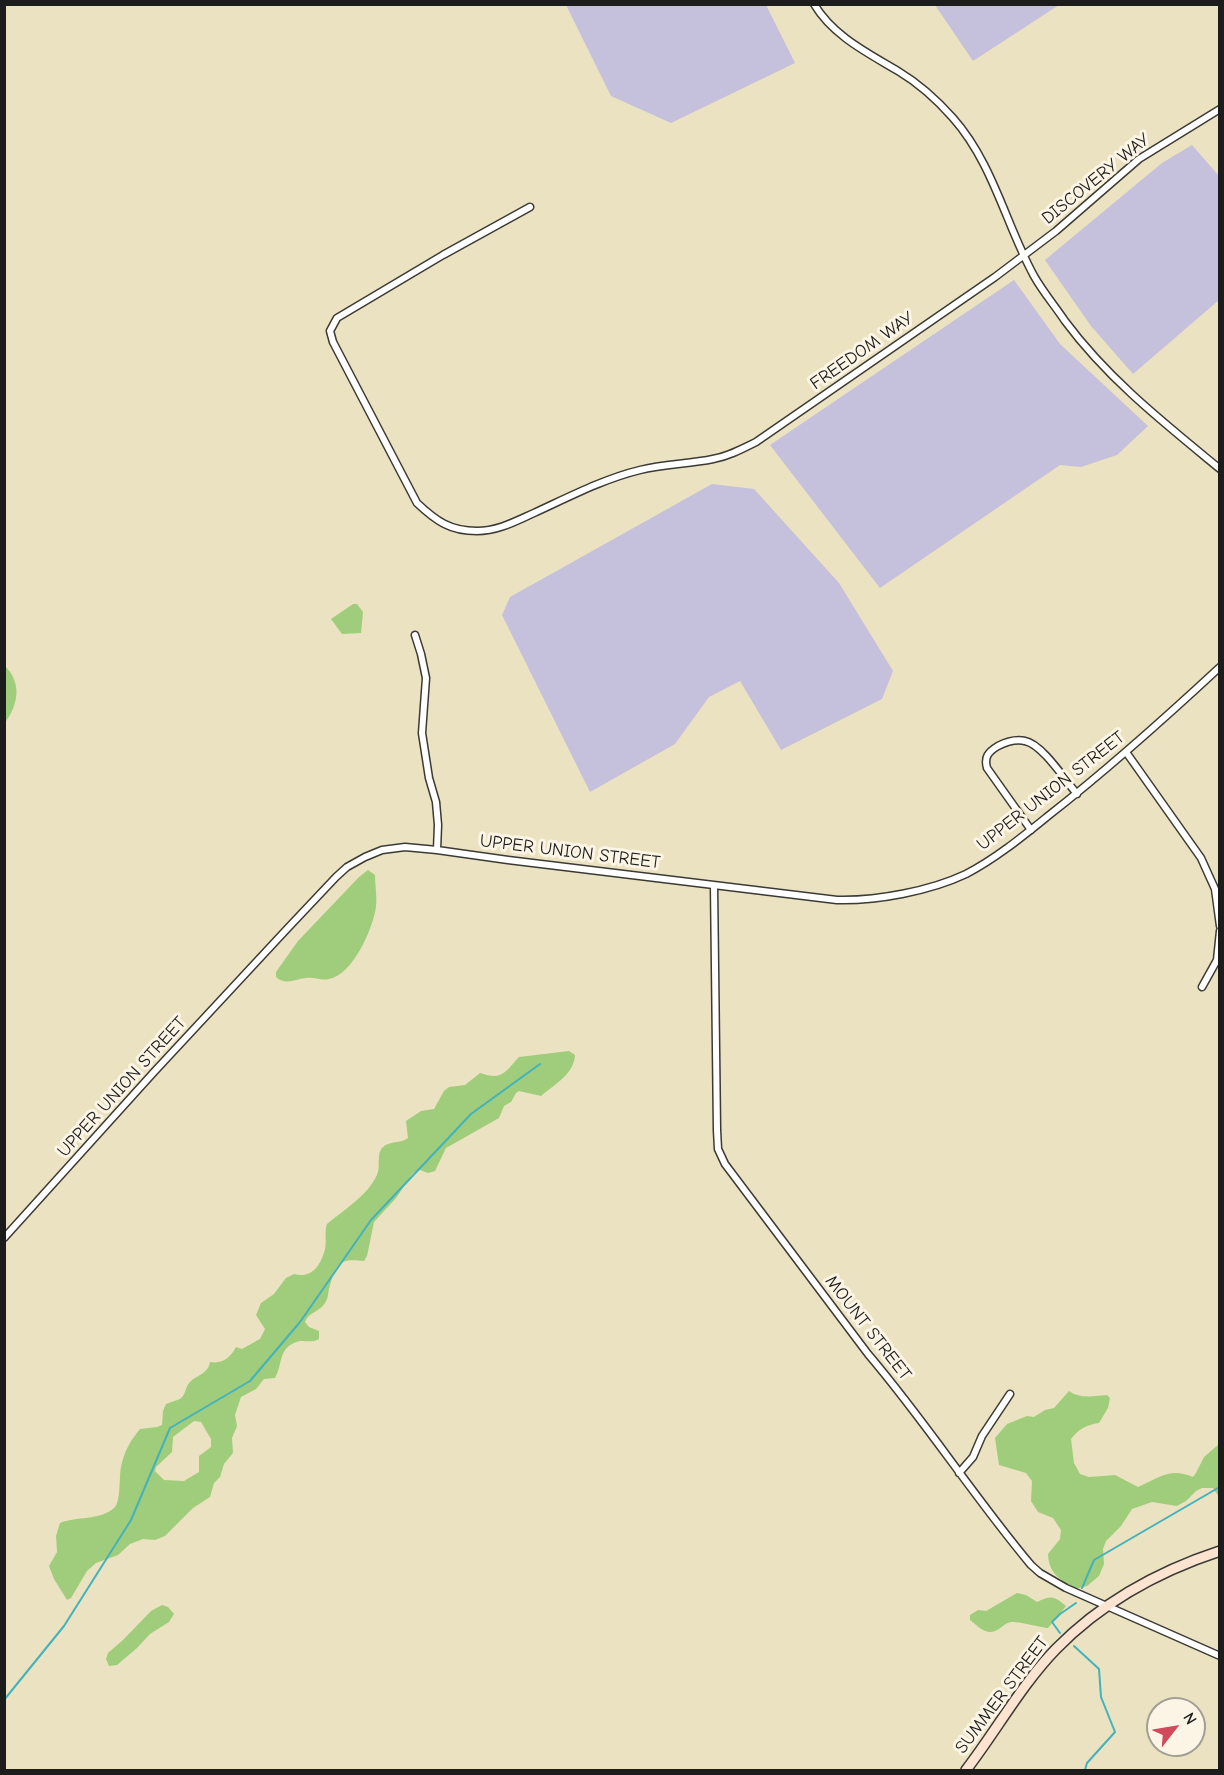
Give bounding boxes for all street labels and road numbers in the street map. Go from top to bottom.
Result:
street label: DISCOVERY WAY [1038,129,1154,229]
street label: FREEDOM WAY [806,307,918,395]
street label: UPPER UNION STREET [973,727,1129,855]
street label: UPPER UNION STREET [479,830,661,874]
street label: UPPER UNION STREET [53,1012,191,1162]
street label: MOUNT STREET [820,1271,916,1385]
street label: SUMMER STREET [951,1632,1053,1758]

